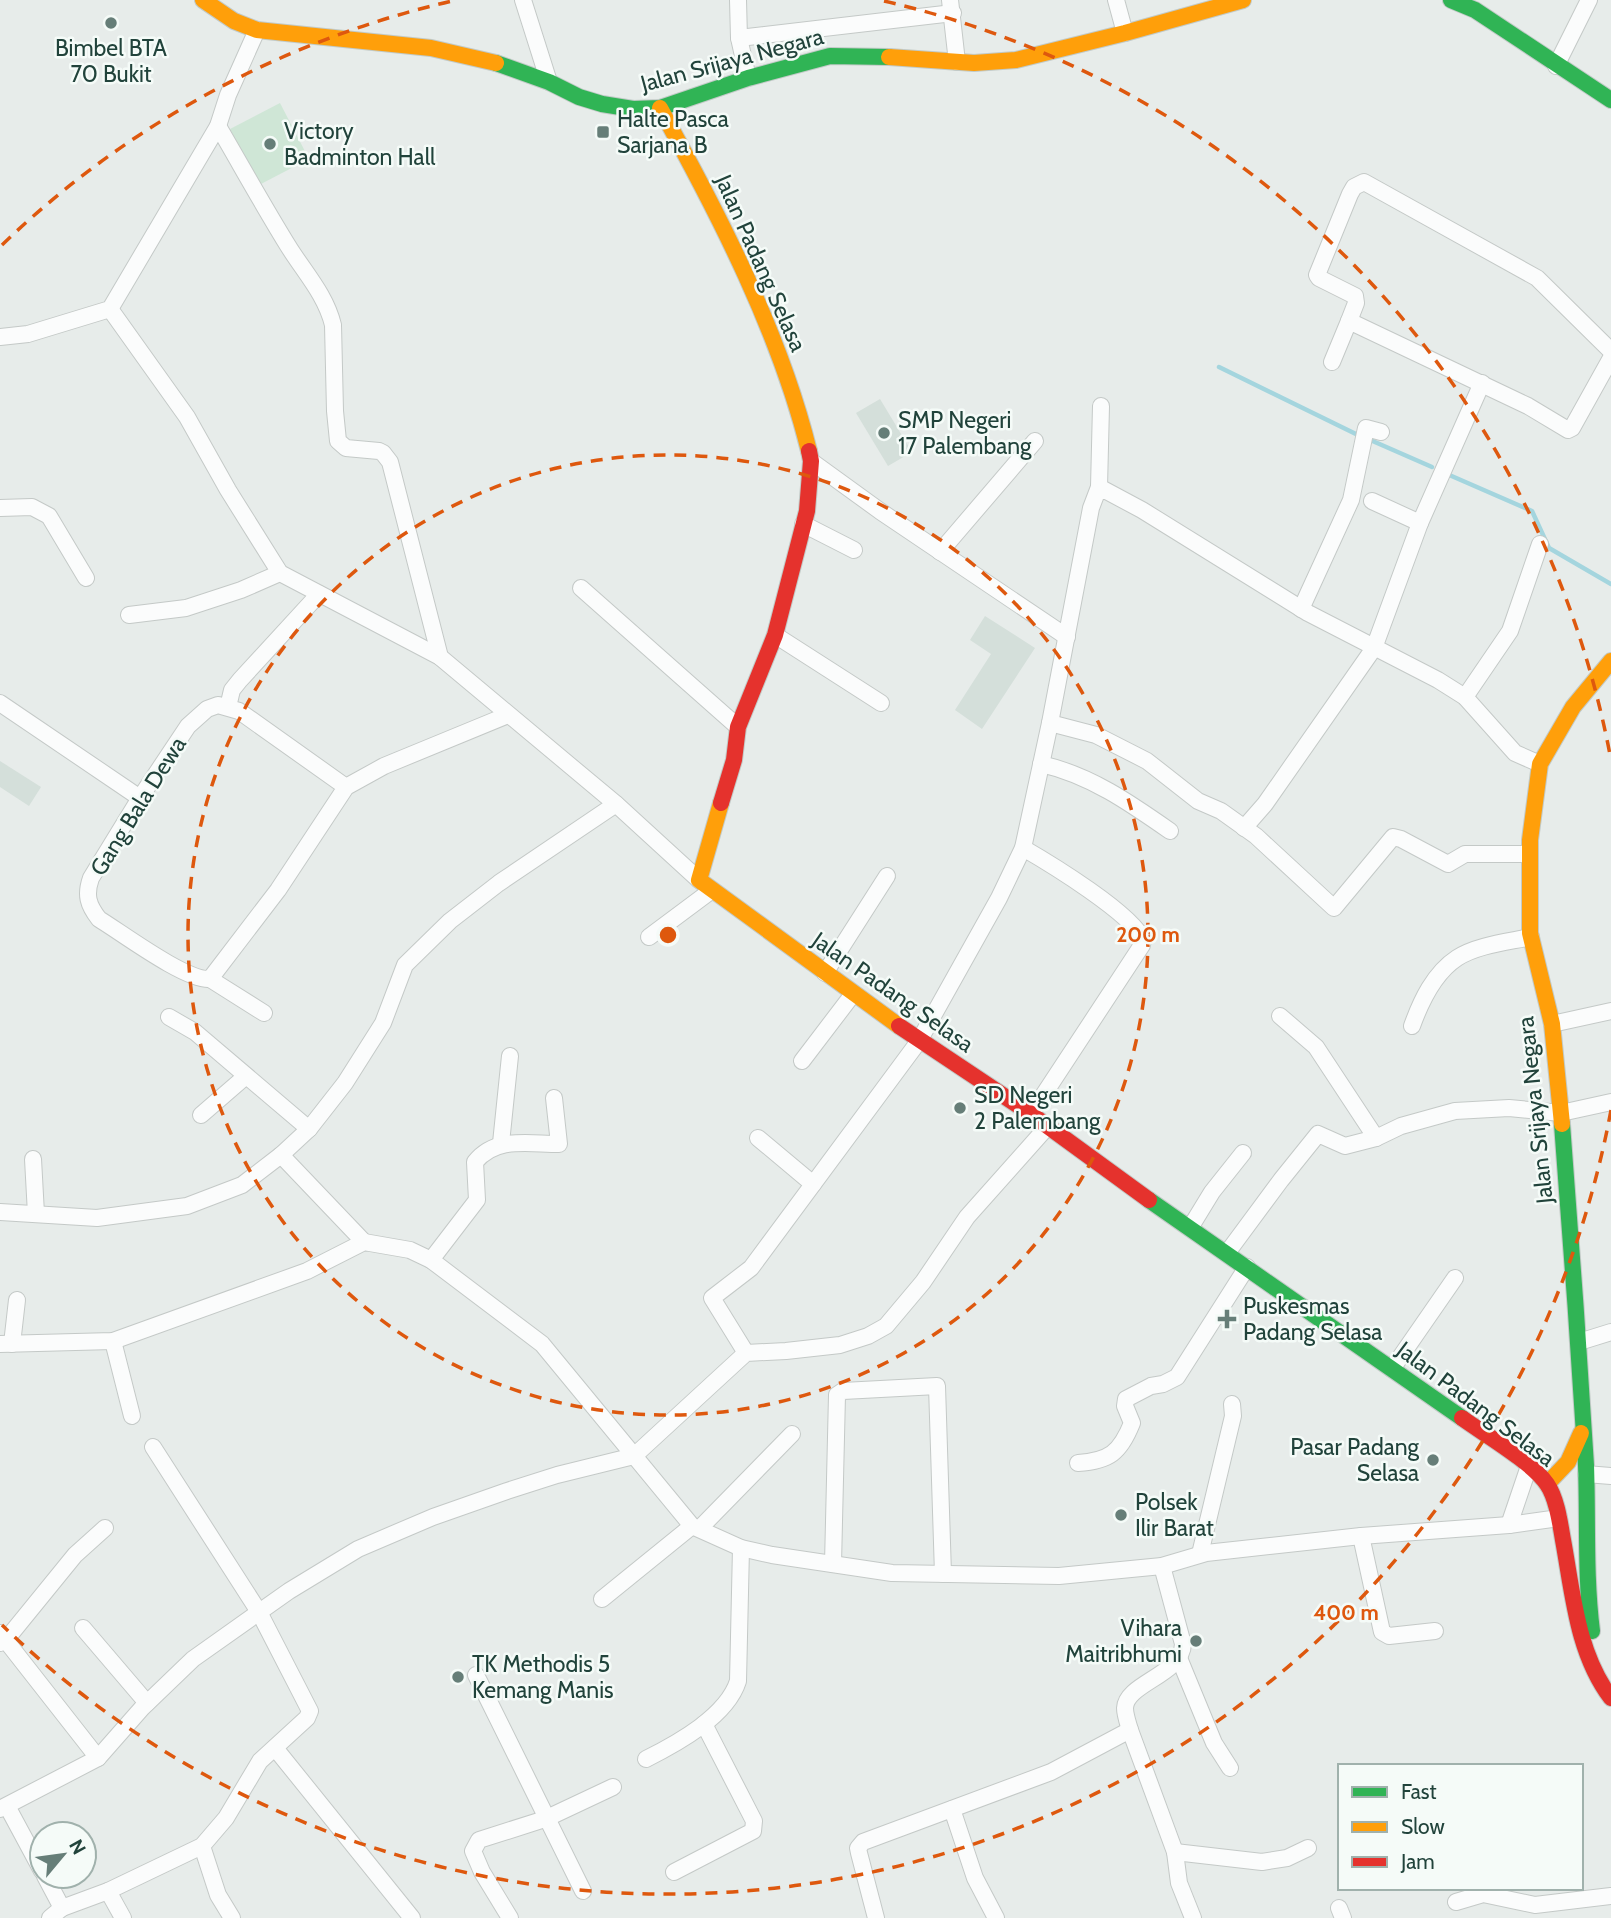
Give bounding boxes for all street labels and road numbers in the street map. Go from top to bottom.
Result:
street label: Jalan Srijaya Negara [637,22,826,98]
street label: Jalan Padang Selasa [709,169,813,356]
street label: Gang Bala Dewa [84,731,192,881]
street label: Jalan Padang Selasa [806,925,979,1058]
street label: Jalan Srijaya Negara [1511,1015,1559,1206]
street label: Jalan Padang Selasa [1391,1335,1561,1473]

